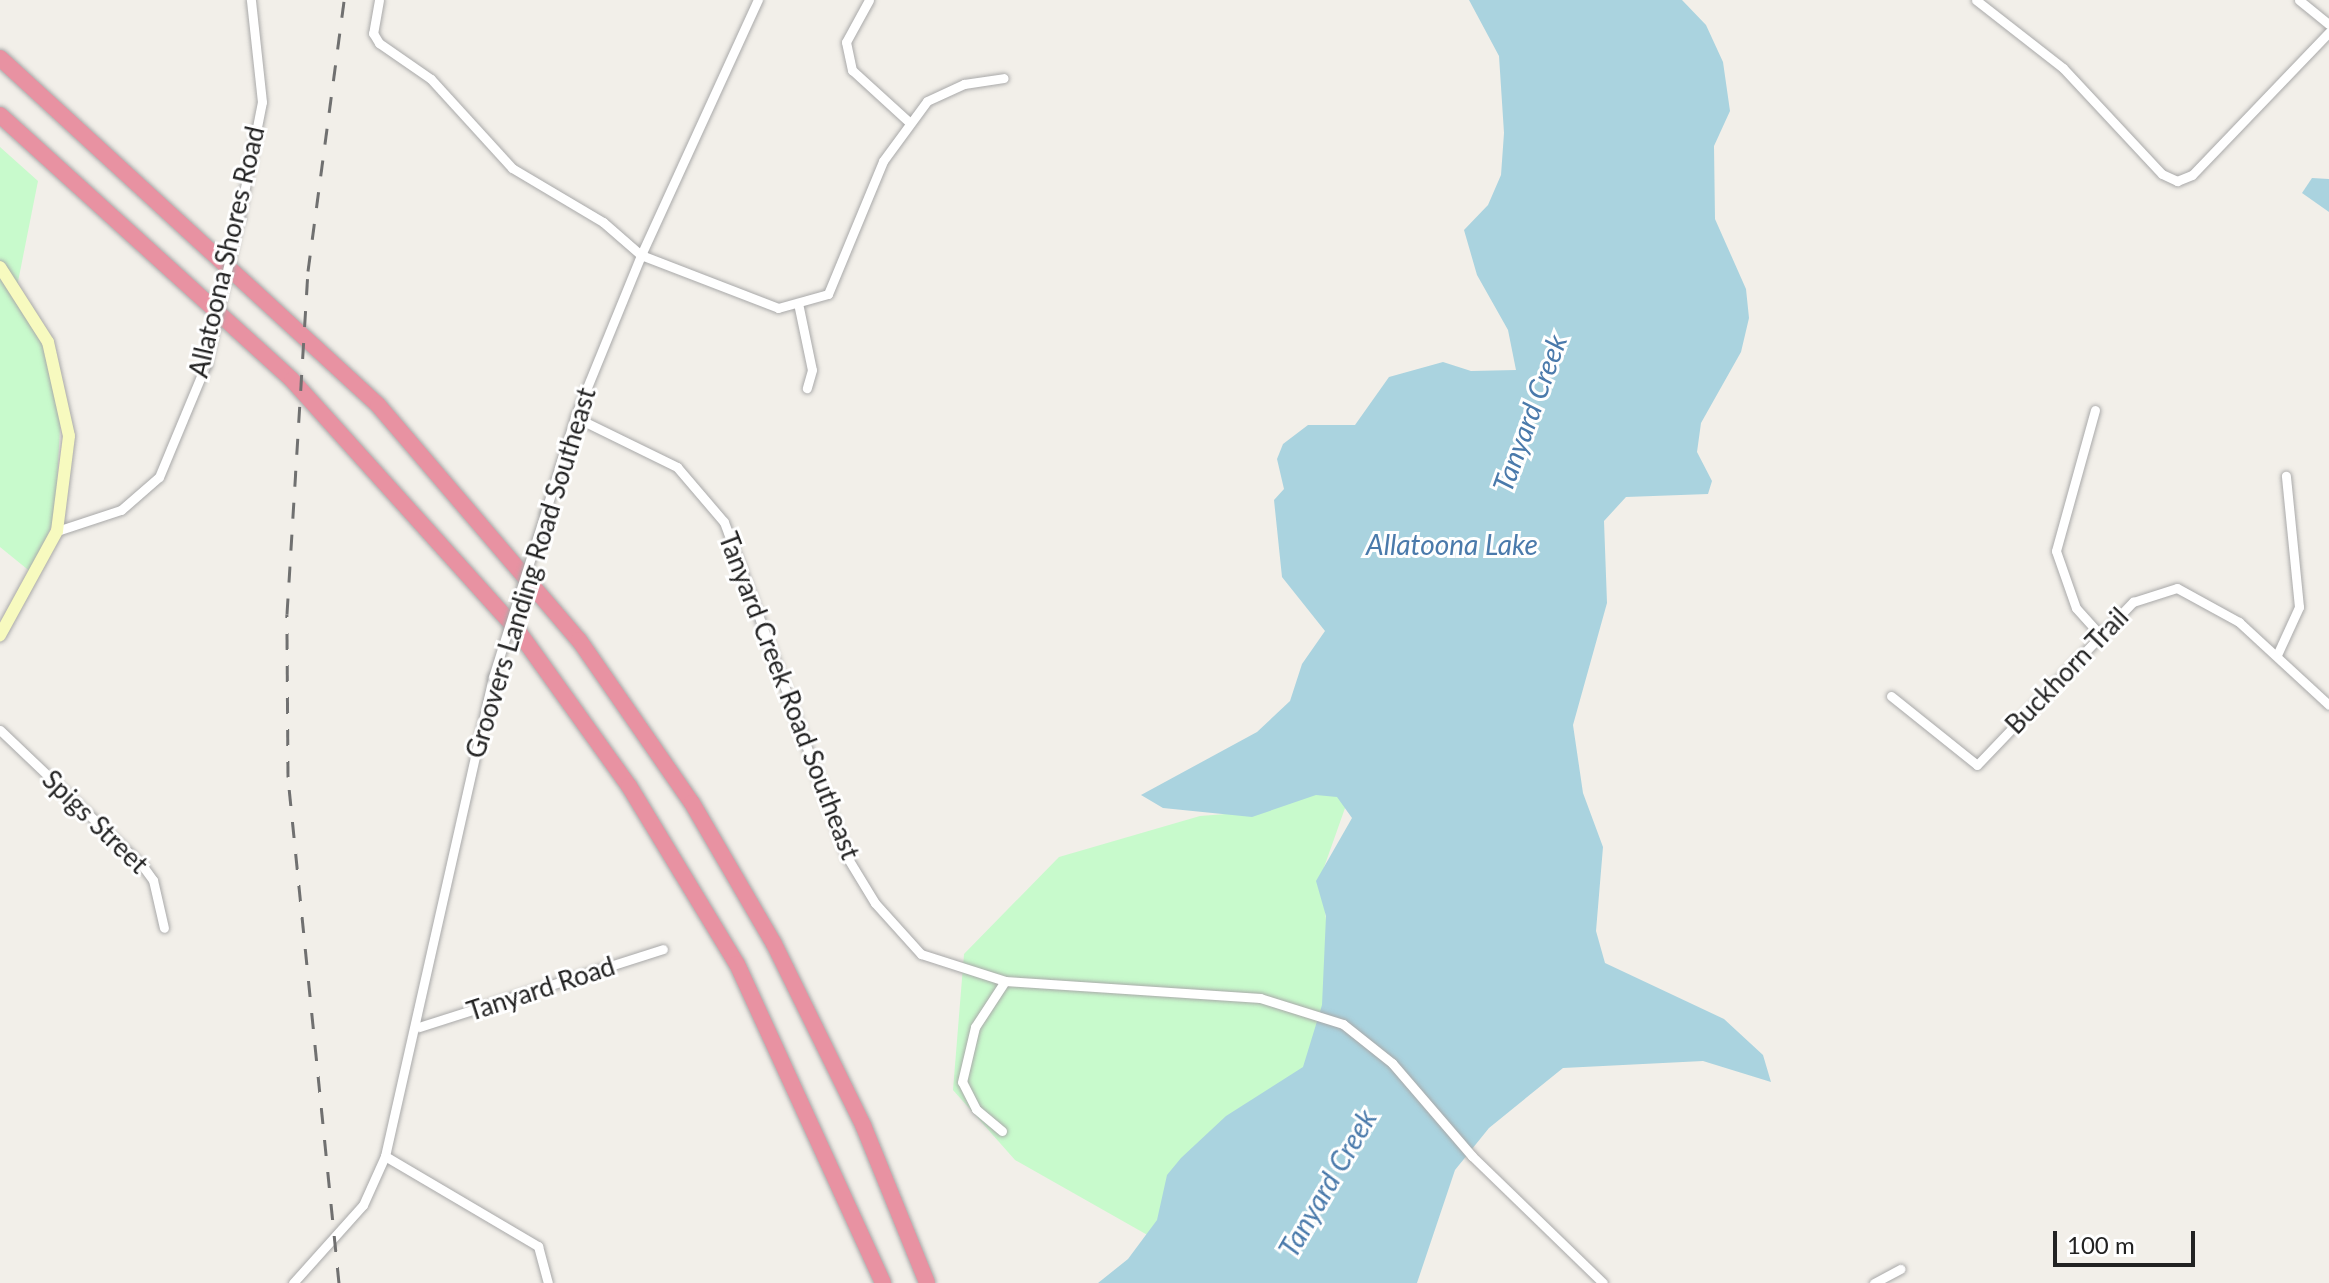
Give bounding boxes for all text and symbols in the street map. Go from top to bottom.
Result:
street label: Allatoona Shores Road [183,123,271,381]
water label: Tanyard Creek [1485,330,1573,496]
street label: Groovers Landing Road Southeast [460,384,602,762]
water label: Allatoona Lake [1366,527,1538,561]
street label: Tanyard Creek Road Southeast [712,528,866,864]
street label: Buckhorn Trail [1999,601,2135,741]
street label: Spigs Street [36,764,154,880]
street label: Tanyard Road [463,950,619,1028]
water label: Tanyard Creek [1271,1103,1383,1263]
scale bar [2057,1215,2199,1265]
text: 100 m [2067,1230,2135,1259]

